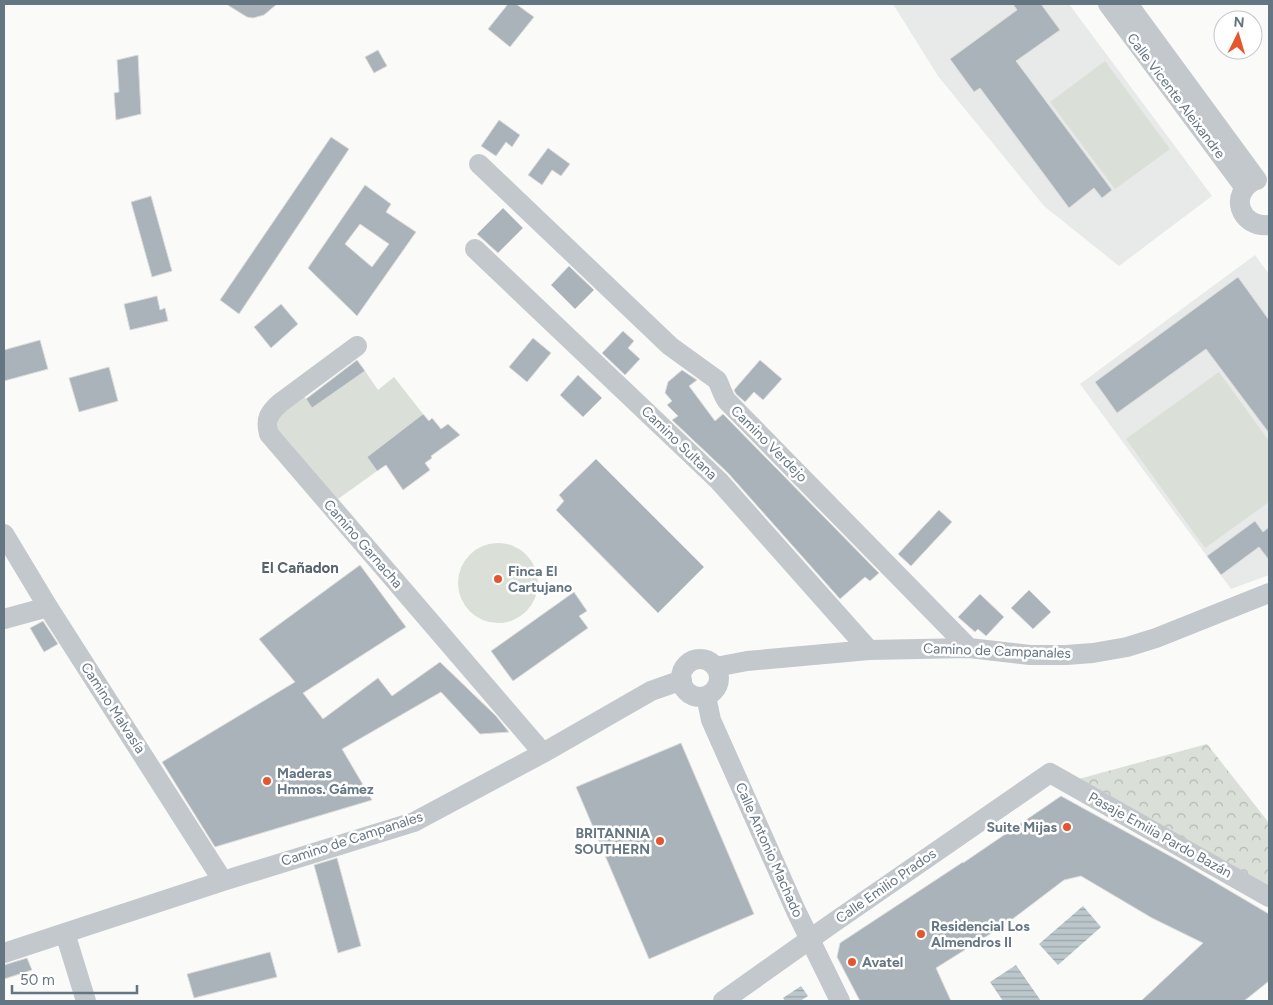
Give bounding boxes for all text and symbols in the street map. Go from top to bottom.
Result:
north arrow [1213,10,1263,60]
text: N [1233,14,1245,31]
street label: Calle Vicente Aleixandre [1123,30,1229,162]
street label: Camino Verdejo [727,402,811,486]
street label: Camino Sultana [638,403,720,483]
street label: Camino Garnacha [320,496,406,592]
district label: El Cañadon [261,559,339,577]
place label: Finca El Cartujano [508,563,572,596]
marker: Finca El Cartujano [492,573,504,585]
street label: Camino de Campanales [923,640,1071,662]
street label: Camino Malvasía [77,659,149,757]
place label: Maderas Hmnos. Gámez [277,765,374,798]
marker: Maderas Hmnos. Gámez [261,775,273,787]
street label: Calle Antonio Machado [732,780,806,920]
street label: Pasaje Emilia Pardo Bazán [1085,789,1235,882]
street label: Camino de Campanales [279,808,425,870]
place label: Suite Mijas [987,819,1057,836]
marker: Suite Mijas [1061,821,1073,833]
place label: BRITANNIA SOUTHERN [574,825,650,858]
marker: BRITANNIA SOUTHERN [654,835,666,847]
street label: Calle Emilio Prados [833,845,939,927]
place label: Residencial Los Almendros II [931,918,1030,951]
marker: Residencial Los Almendros II [915,928,927,940]
place label: Avatel [862,954,903,971]
marker: Avatel [846,956,858,968]
scale bar [12,962,138,994]
text: 50 m [20,971,55,989]

